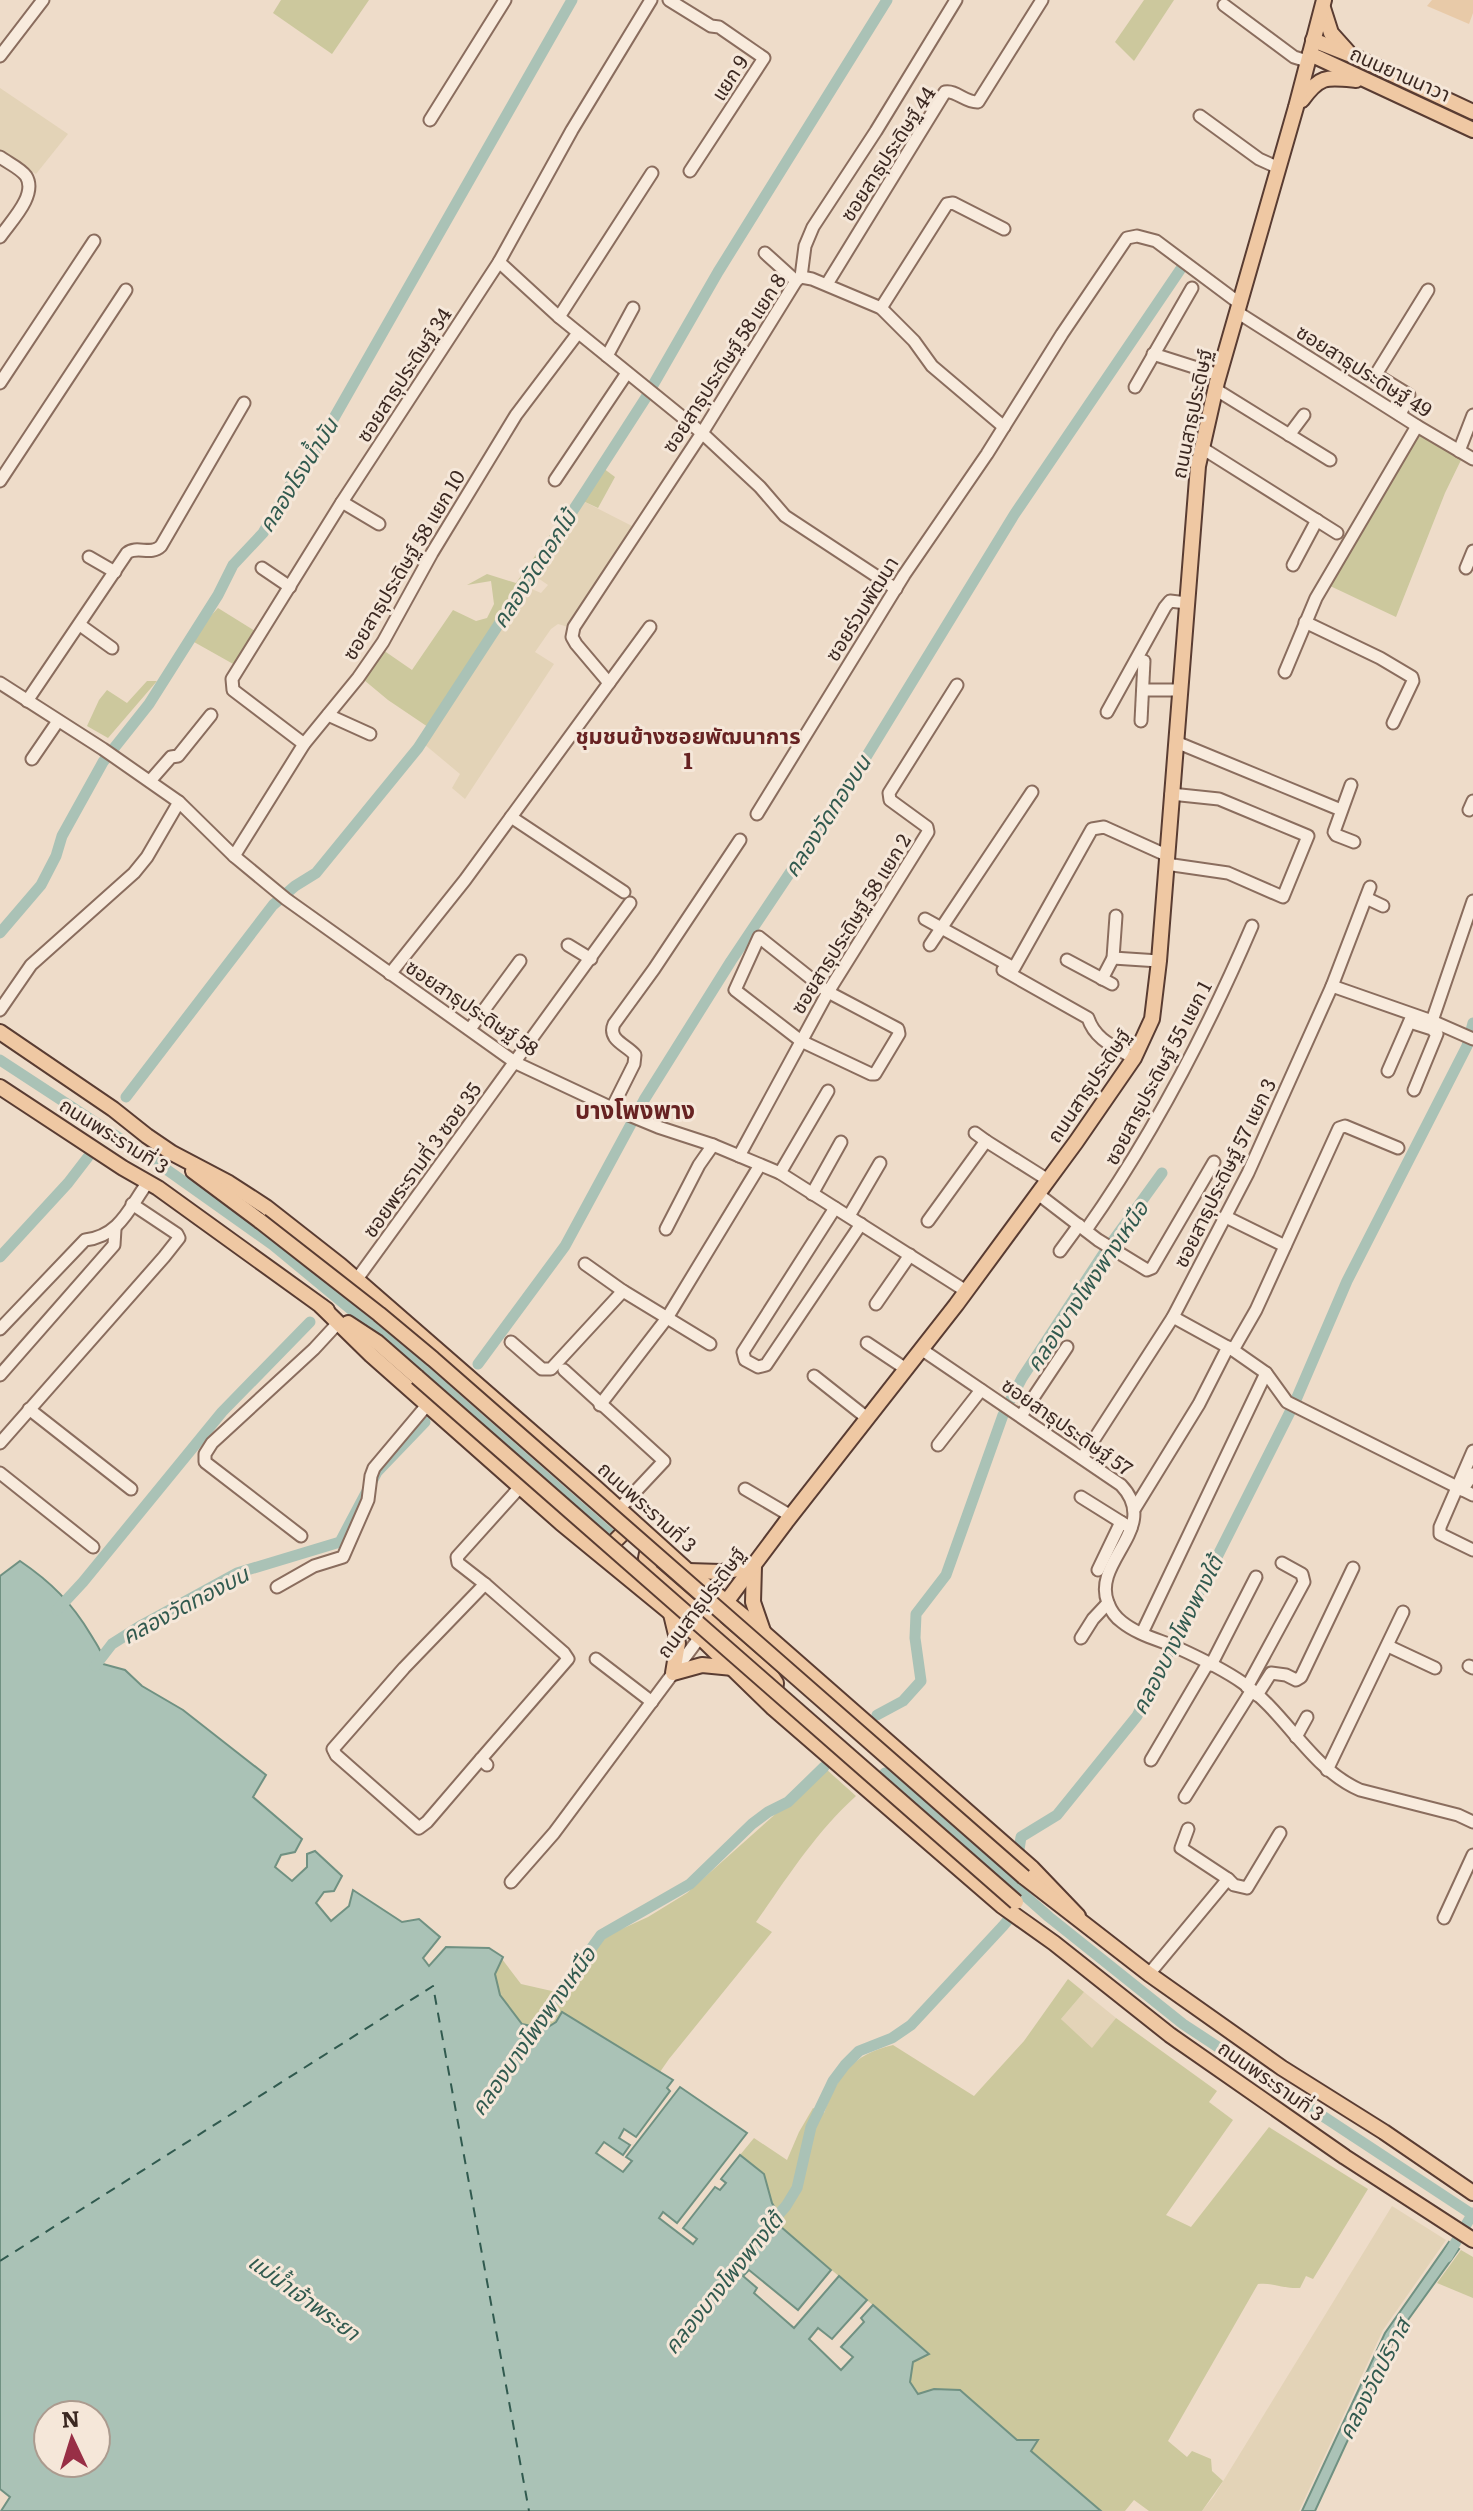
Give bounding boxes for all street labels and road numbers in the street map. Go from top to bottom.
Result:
street label: ถนนยานนาวา [1346,37,1456,108]
street label: แยก 9 [702,48,754,106]
street label: ซอยสาธุประดิษฐ์ 44 [831,79,941,226]
street label: ซอยสาธุประดิษฐ์ 58 แยก 8 [653,266,792,457]
street label: ซอยสาธุประดิษฐ์ 34 [347,301,457,447]
street label: ซอยสาธุประดิษฐ์ 49 [1291,315,1439,423]
street label: ถนนสาธุประดิษฐ์ [1162,346,1218,481]
street label: ซอยสาธุประดิษฐ์ 58 แยก 10 [334,463,471,665]
street label: ซอยร่วมพัฒนา [816,550,904,666]
street label: ซอยสาธุประดิษฐ์ 58 แยก 2 [782,827,917,1019]
street label: ซอยสาธุประดิษฐ์ 58 [401,951,546,1062]
street label: ซอยสาธุประดิษฐ์ 55 แยก 1 [1095,975,1218,1169]
street label: ถนนสาธุประดิษฐ์ [1038,1022,1137,1148]
street label: ซอยสาธุประดิษฐ์ 57 แยก 3 [1164,1072,1282,1272]
street label: ซอยพระรามที่ 3 ซอย 35 [354,1075,487,1243]
street label: ถนนพระรามที่ 3 [54,1089,176,1180]
street label: ซอยสาธุประดิษฐ์ 57 [997,1369,1140,1482]
street label: ถนนพระรามที่ 3 [592,1453,705,1558]
street label: ถนนสาธุประดิษฐ์ [648,1540,751,1663]
street label: ถนนพระรามที่ 3 [1213,2031,1332,2127]

